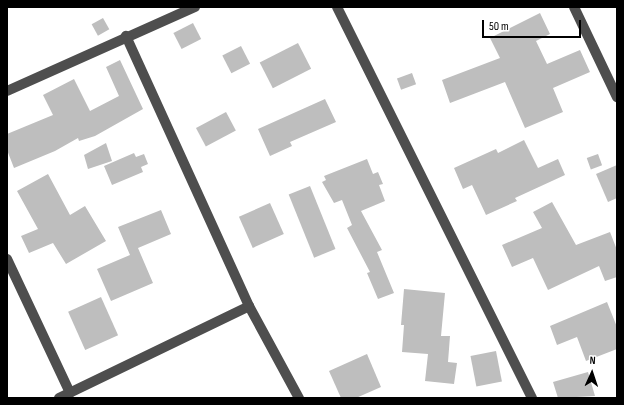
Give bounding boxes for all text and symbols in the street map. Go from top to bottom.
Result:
scale bar [484,12,583,38]
text: 50 m [489,19,509,34]
north arrow [572,353,612,393]
text: N [589,354,596,367]

